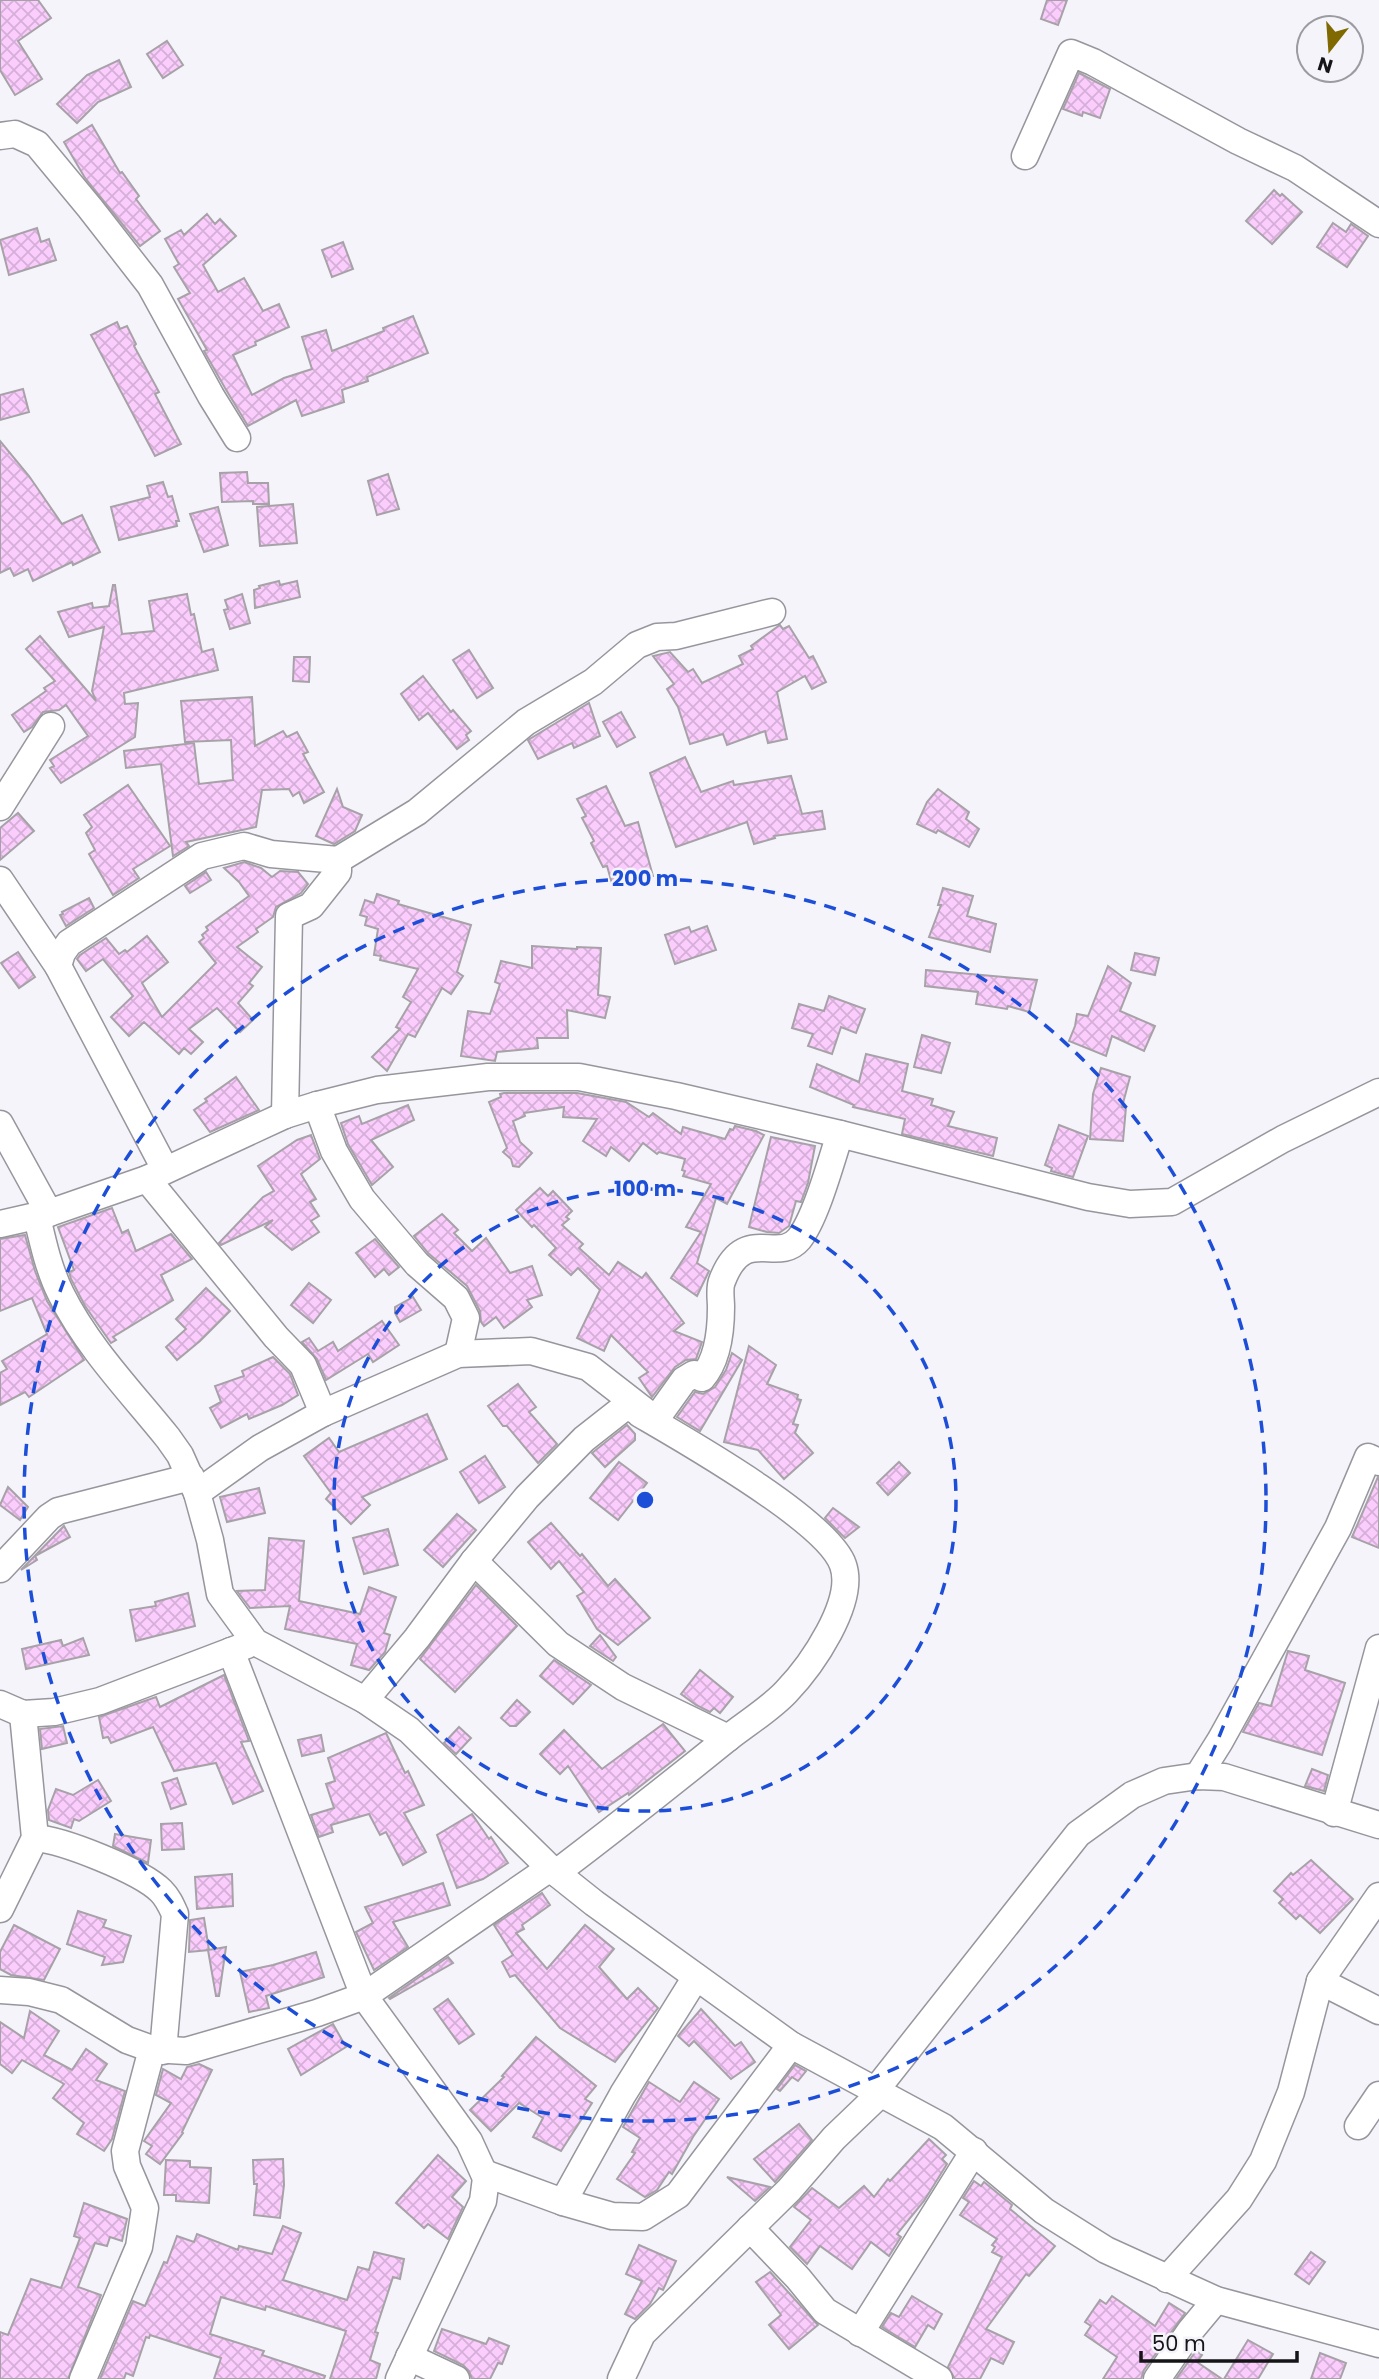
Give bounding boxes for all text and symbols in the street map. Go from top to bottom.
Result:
north arrow [1295,14,1365,84]
text: N [1314,50,1336,80]
text: 200 m [612,864,678,893]
text: 100 m [614,1174,676,1203]
centre of rings [633,1488,657,1512]
scale bar [1141,2320,1297,2364]
text: 50 m [1152,2329,1206,2358]

